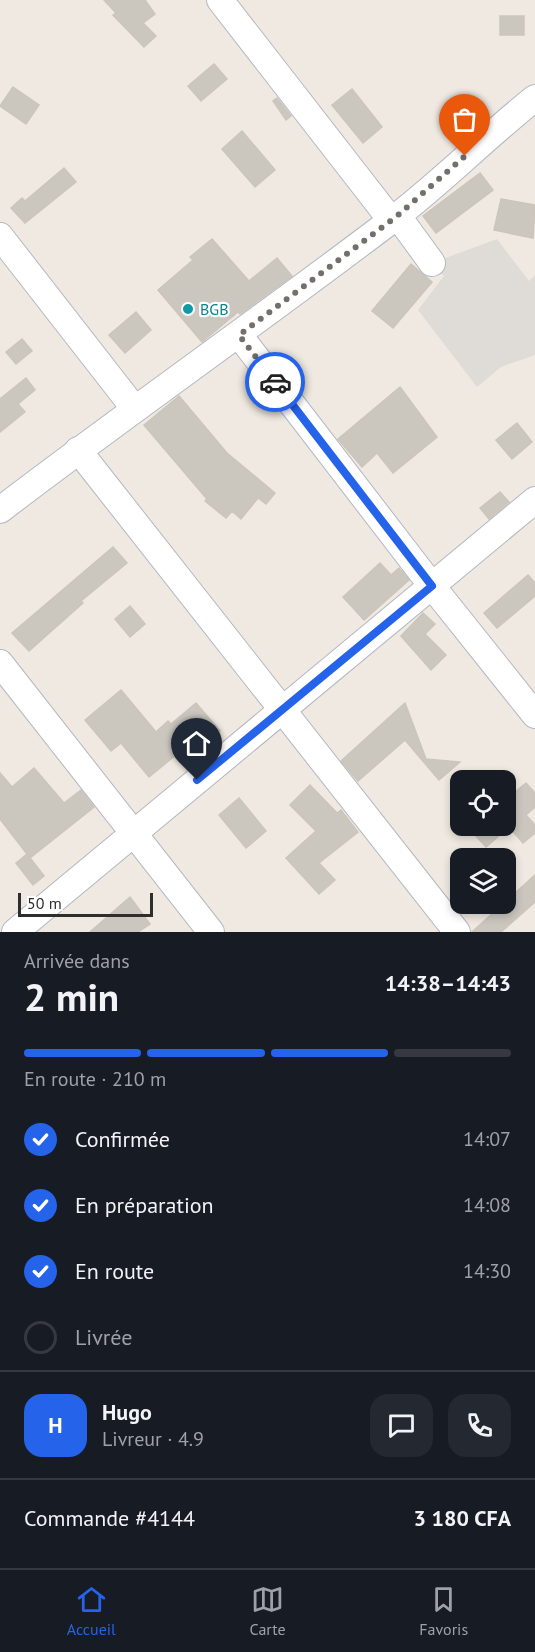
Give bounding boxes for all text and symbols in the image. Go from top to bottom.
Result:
pin [439,94,490,156]
icon: bag [448,103,481,136]
place label: BGB [200,299,228,319]
marker: BGB [181,302,195,316]
courier [245,352,305,412]
icon: car [259,366,292,399]
pin [171,718,222,780]
icon: home [180,727,213,760]
map controls [450,770,516,914]
button: locate [450,770,516,836]
button: layers [450,848,516,914]
scale bar [18,890,153,917]
text: 50 m [27,893,62,913]
text: Arrivée dans [24,948,130,974]
text: 14:38–14:43 [385,969,511,997]
text: 2 min [24,971,119,1022]
text: En route · 210 m [24,1066,166,1092]
icon: check [24,1123,57,1156]
text: Confirmée [75,1125,170,1153]
text: 14:07 [463,1126,511,1152]
icon: check [24,1189,57,1222]
text: En préparation [75,1191,214,1219]
text: 14:08 [463,1192,511,1218]
icon: check [24,1255,57,1288]
text: En route [75,1257,154,1285]
text: 14:30 [463,1258,511,1284]
text: Livrée [75,1323,132,1351]
button: chat [370,1394,433,1457]
button: phone [448,1394,511,1457]
text: Hugo [102,1398,152,1426]
text: H [48,1411,63,1439]
text: Livreur · 4.9 [102,1426,204,1452]
text: Commande #4144 [24,1504,195,1532]
text: 3 180 CFA [413,1504,511,1532]
tab: Accueil [67,1583,116,1639]
tab: Carte [250,1583,286,1639]
tab: Favoris [419,1583,468,1639]

